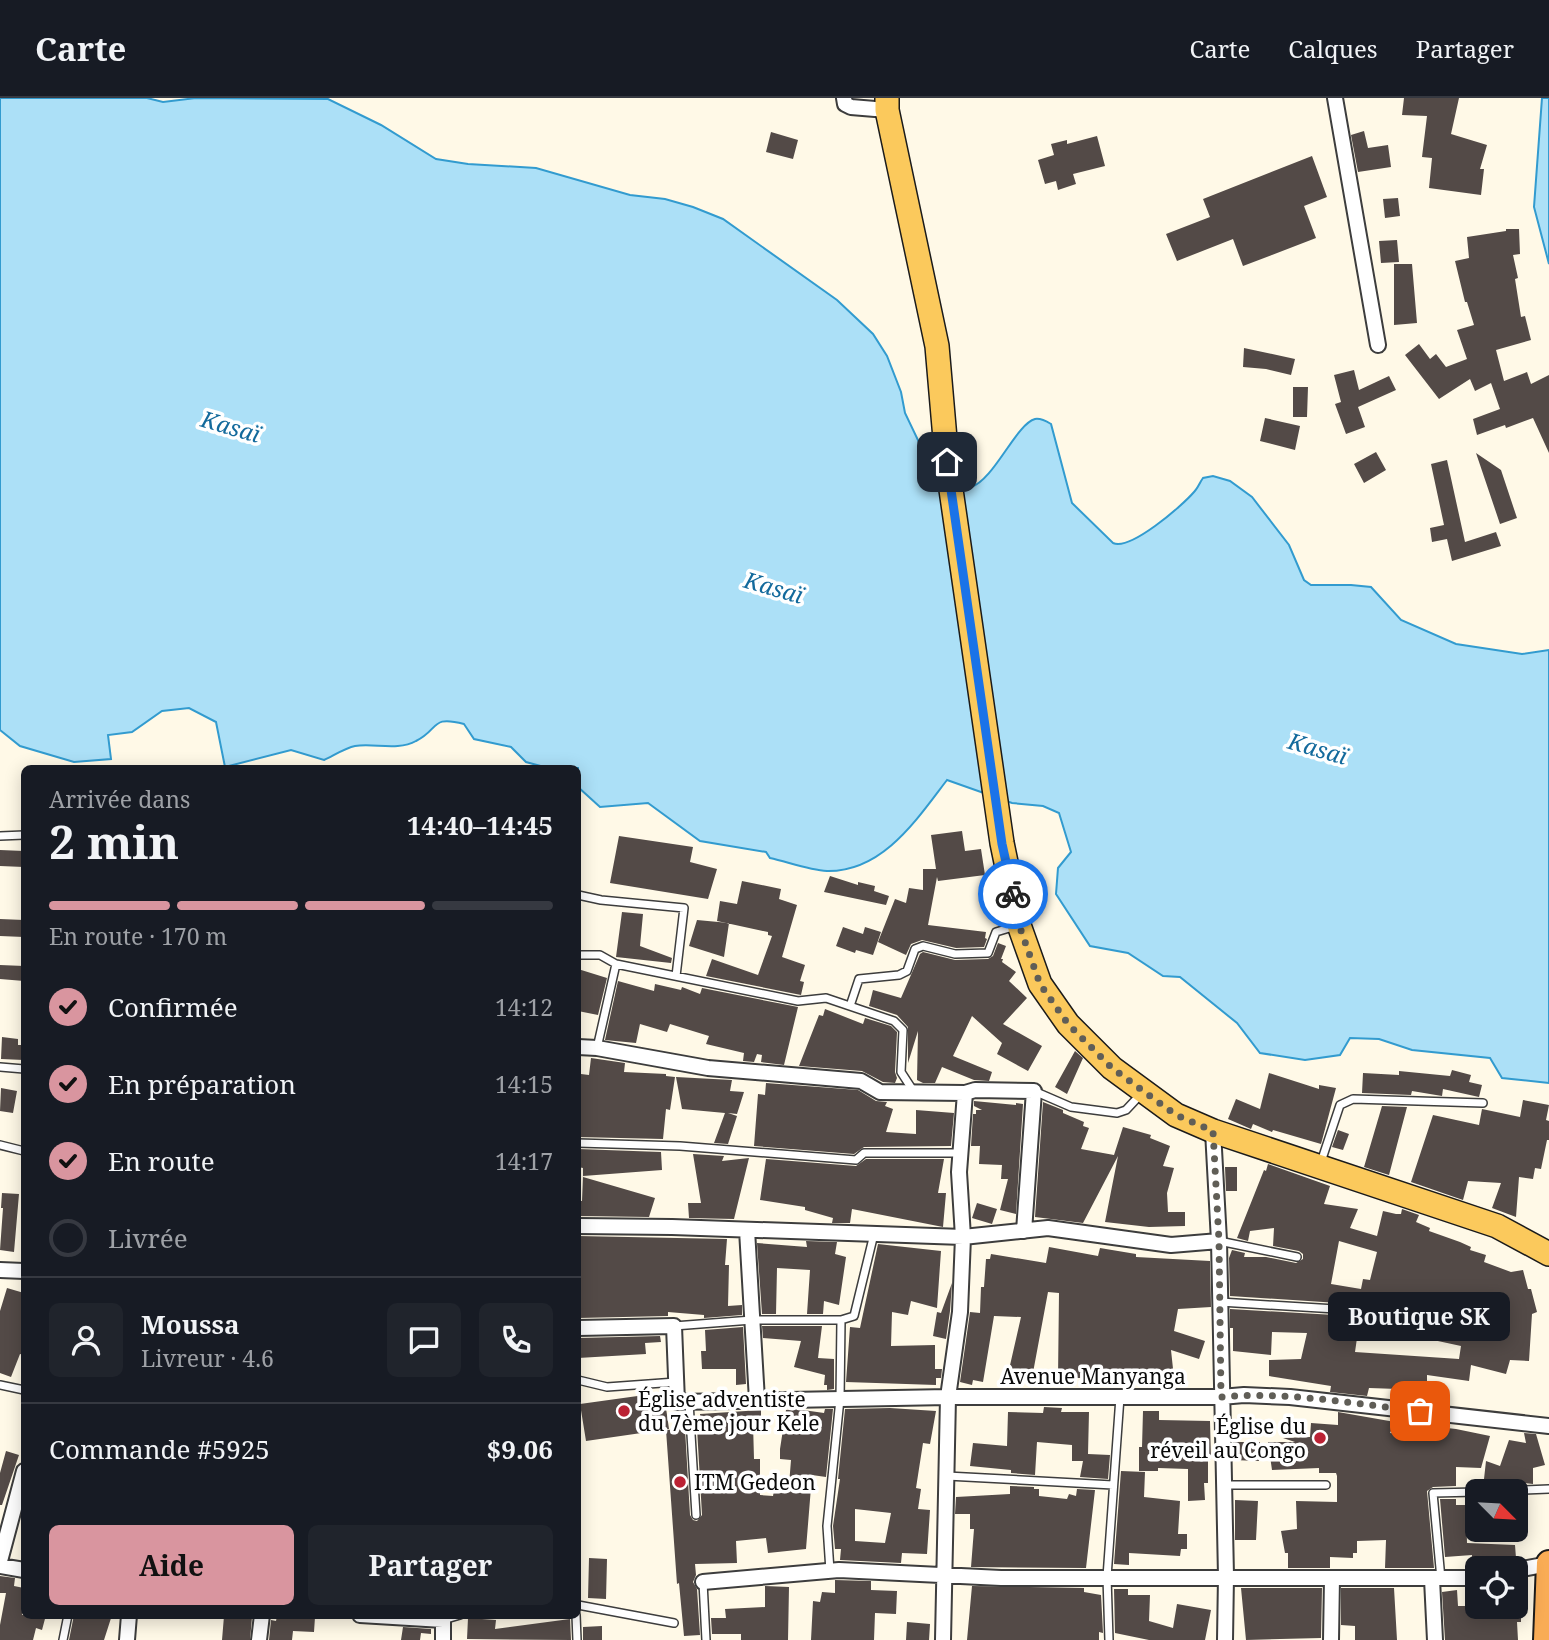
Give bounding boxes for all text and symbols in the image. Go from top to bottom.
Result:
text: Carte [35,26,126,71]
text: Carte [1190,32,1250,65]
text: Calques [1288,32,1378,65]
text: Partager [1416,32,1514,65]
water label: Kasaï [197,402,265,450]
pin [917,432,977,492]
icon: home [928,443,966,481]
water label: Kasaï [740,563,808,611]
water label: Kasaï [1284,724,1352,772]
text: Arrivée dans [49,783,190,815]
text: 14:40–14:45 [407,807,553,843]
text: 2 min [49,810,179,872]
courier [978,859,1048,929]
icon: bike [994,875,1032,913]
text: En route · 170 m [49,920,227,952]
icon: check [49,988,87,1026]
text: Confirmée [108,989,238,1025]
text: 14:12 [495,991,553,1023]
icon: check [49,1065,87,1103]
text: En préparation [108,1066,296,1102]
text: 14:15 [495,1068,553,1100]
icon: check [49,1142,87,1180]
text: En route [108,1143,215,1179]
text: 14:17 [495,1145,553,1177]
text: Livrée [108,1220,188,1256]
callout: Boutique SK [1329,1292,1511,1341]
text: Boutique SK [1348,1300,1490,1332]
button: person [49,1303,123,1377]
button: chat [387,1303,461,1377]
button: phone [479,1303,553,1377]
text: Moussa [141,1306,240,1342]
text: Livreur · 4.6 [141,1342,274,1374]
street label: Avenue Manyanga [1000,1362,1186,1390]
pin [1390,1381,1450,1441]
place label: Église adventiste du 7ème jour Kele [638,1385,820,1437]
icon: bag [1401,1392,1439,1430]
marker: Église adventiste du 7ème jour Kele [616,1403,632,1419]
place label: Église du réveil au Congo [1150,1412,1306,1464]
marker: Église du réveil au Congo [1312,1430,1328,1446]
text: Commande #5925 [49,1431,270,1467]
text: $9.06 [487,1431,553,1467]
place label: ITM Gedeon [694,1468,816,1496]
marker: ITM Gedeon [672,1474,688,1490]
north arrow [1465,1479,1528,1542]
map controls [1465,1479,1528,1619]
button: Aide [49,1525,294,1605]
button: Partager [308,1525,553,1605]
button: locate [1465,1556,1528,1619]

